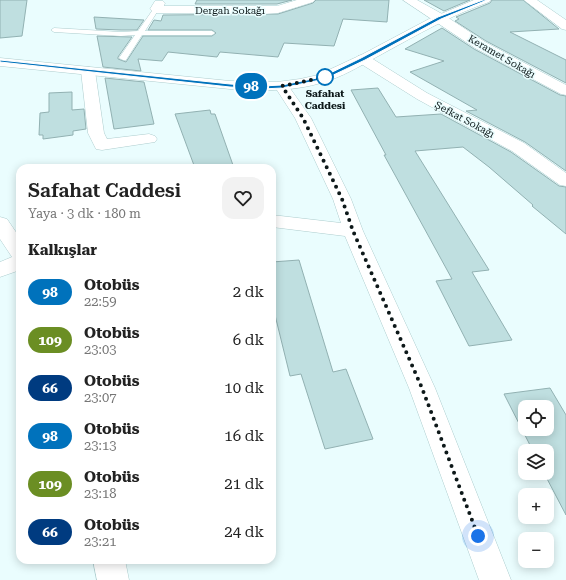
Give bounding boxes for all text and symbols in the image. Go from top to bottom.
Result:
street label: Dergah Sokağı [195,5,265,16]
street label: Keramet Sokağı [466,33,537,80]
marker: Safahat Caddesi [316,68,334,86]
line badge: 98 [233,73,269,99]
text: 98 [243,78,259,94]
place label: Safahat Caddesi [305,88,346,111]
street label: Şefkat Sokağı [433,99,496,140]
button: heart [222,177,264,219]
text: Safahat Caddesi [28,179,181,202]
text: Yaya · 3 dk · 180 m [28,206,141,221]
text: Kalkışlar [28,241,97,259]
text: Otobüs [84,276,140,294]
text: 2 dk [233,283,264,301]
text: 98 [42,284,58,300]
text: 22:59 [84,294,116,309]
text: Otobüs [84,324,140,342]
text: 6 dk [233,331,264,349]
text: 109 [38,332,62,348]
text: 23:03 [84,342,116,357]
text: Otobüs [84,372,140,390]
text: 10 dk [224,379,264,397]
text: 66 [42,380,58,396]
text: 23:07 [84,390,116,405]
map controls [518,400,554,568]
button: locate [518,400,554,436]
text: Otobüs [84,420,140,438]
text: 16 dk [224,427,264,445]
text: 98 [42,428,58,444]
text: 23:13 [84,438,116,453]
button: layers [518,444,554,480]
text: Otobüs [84,468,140,486]
text: 21 dk [224,475,264,493]
text: 109 [38,476,62,492]
text: 23:18 [84,486,116,501]
button: + [518,488,554,524]
text: Otobüs [84,516,140,534]
text: 24 dk [224,523,264,541]
text: 66 [42,524,58,540]
your location [468,526,488,546]
button: − [518,532,554,568]
text: 23:21 [84,534,116,549]

